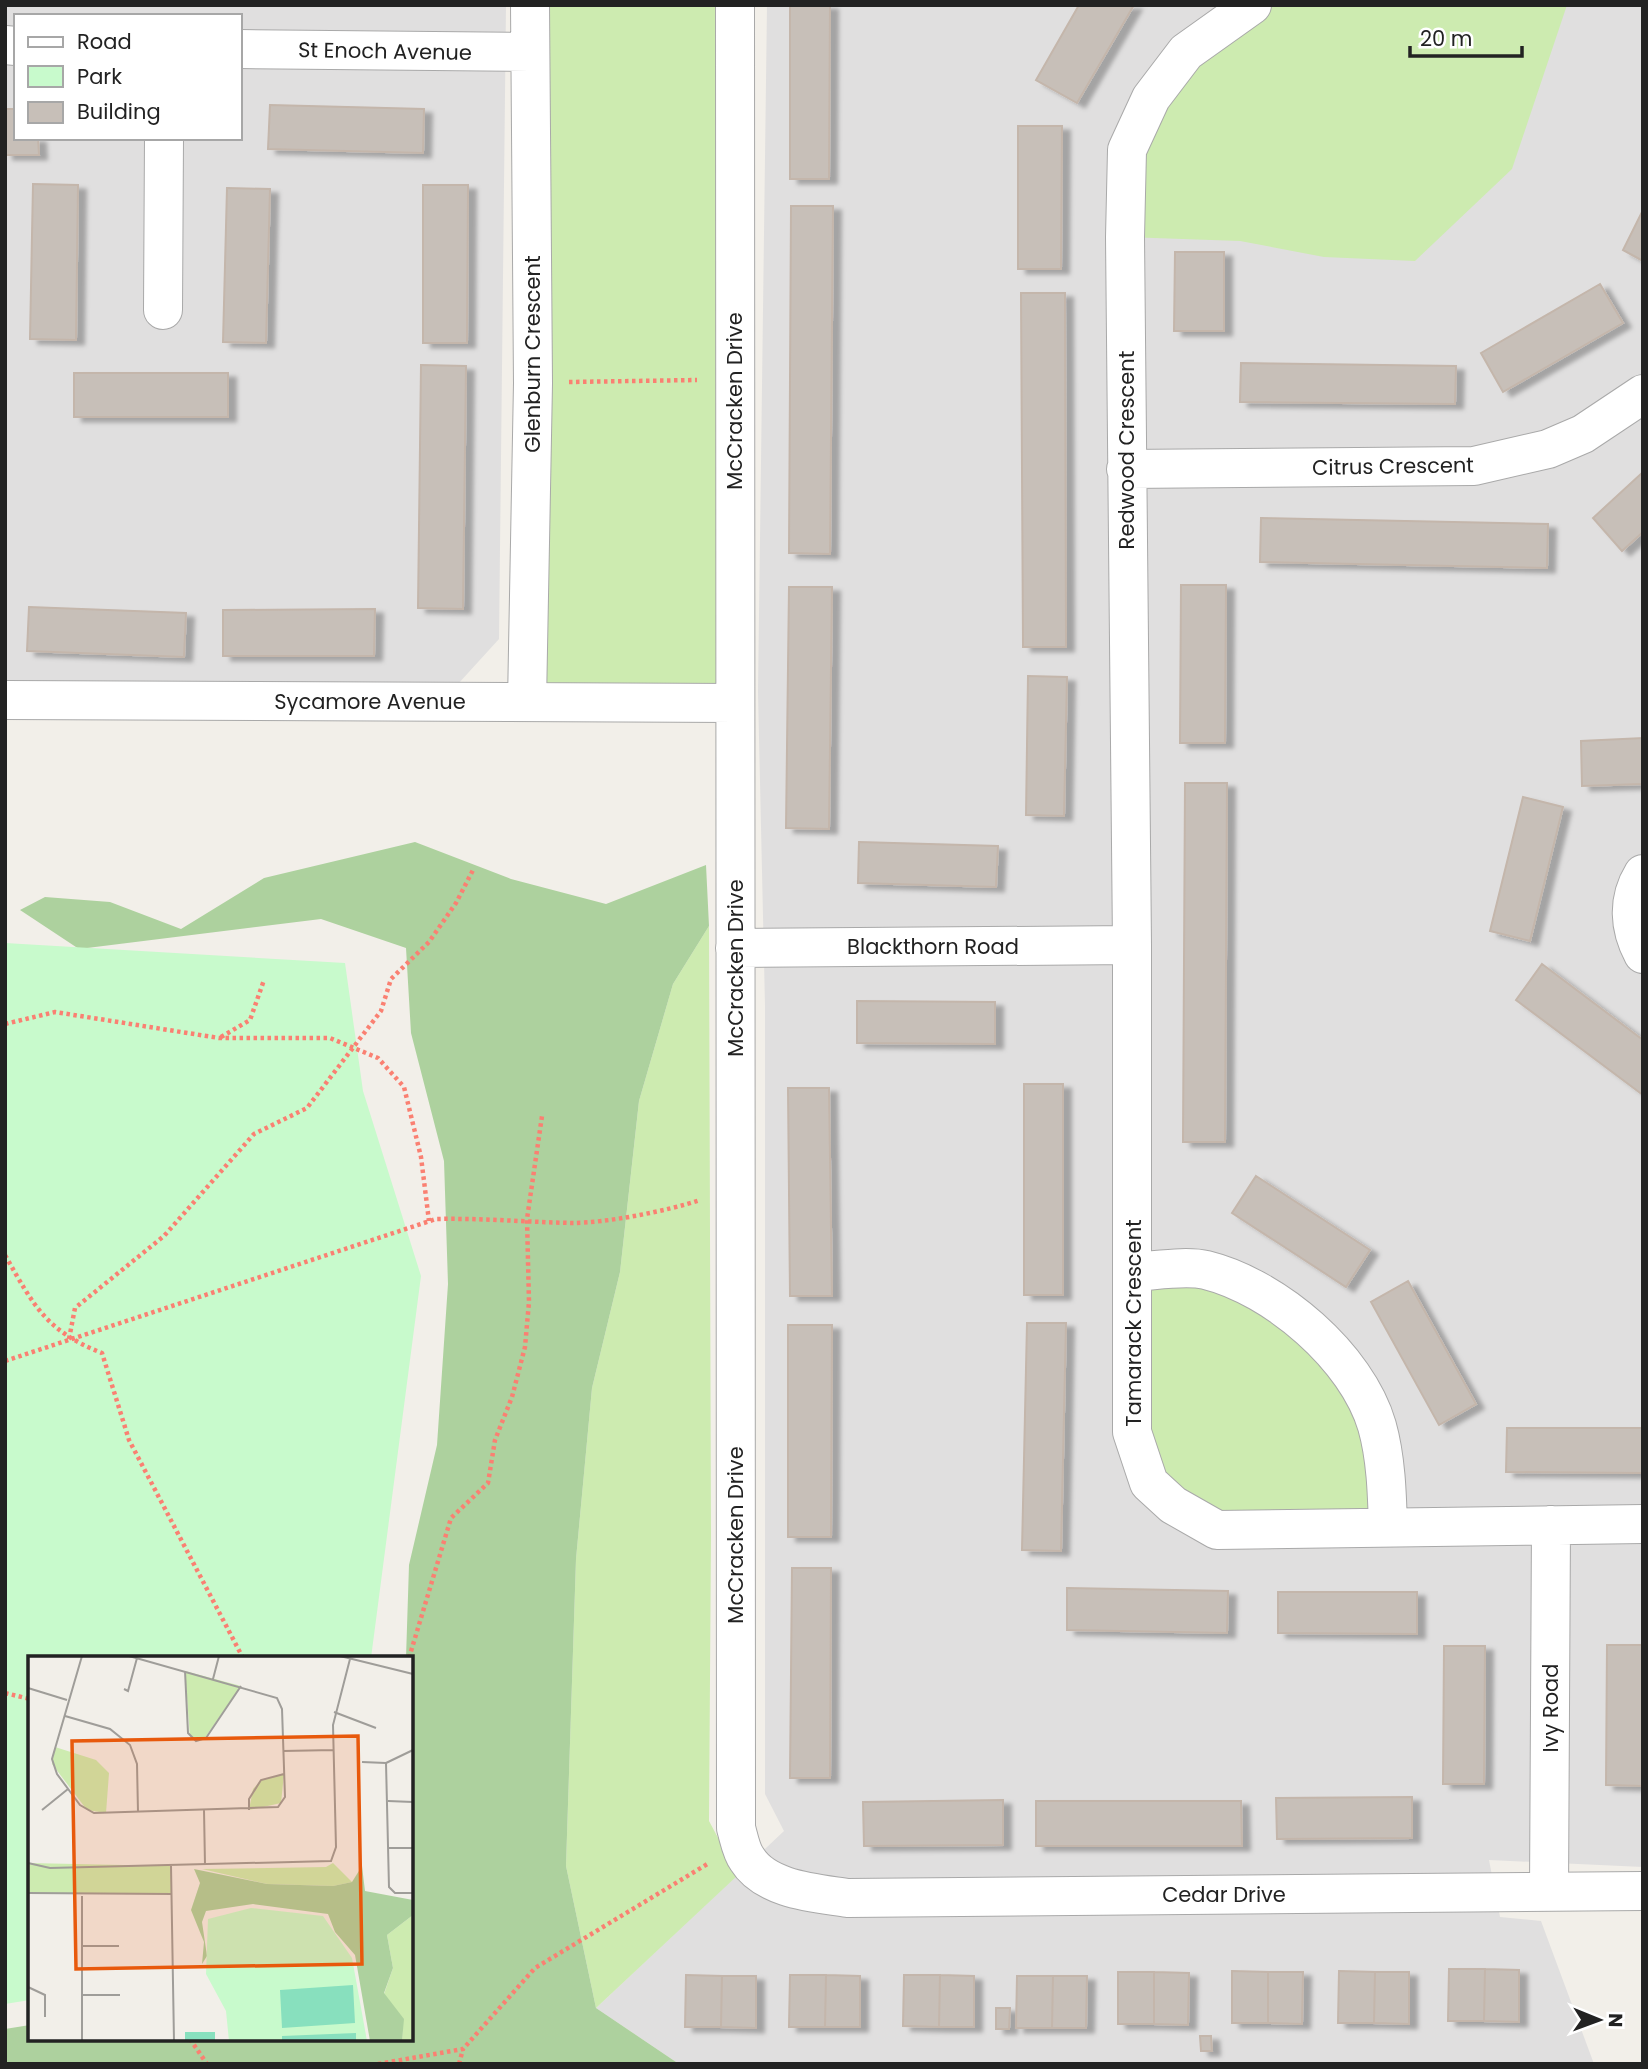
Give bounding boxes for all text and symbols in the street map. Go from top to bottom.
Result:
legend [14,14,242,140]
scale bar [1410,14,1522,58]
text: 20 m [1420,24,1473,53]
text: Road [77,27,132,56]
street label: St Enoch Avenue [298,35,472,67]
text: Park [77,62,122,91]
text: Building [77,97,161,126]
street label: Glenburn Crescent [518,255,547,453]
street label: McCracken Drive [720,312,749,490]
street label: Redwood Crescent [1112,351,1141,549]
street label: Citrus Crescent [1312,450,1474,482]
street label: Sycamore Avenue [274,687,466,716]
street label: McCracken Drive [721,879,750,1057]
street label: Blackthorn Road [847,932,1019,961]
street label: Tamarack Crescent [1119,1219,1148,1427]
street label: McCracken Drive [721,1446,750,1624]
inset map [28,1656,413,2041]
street label: Ivy Road [1536,1664,1565,1752]
street label: Cedar Drive [1162,1880,1286,1909]
north arrow [1564,1985,1634,2055]
text: N [1602,2013,1629,2028]

